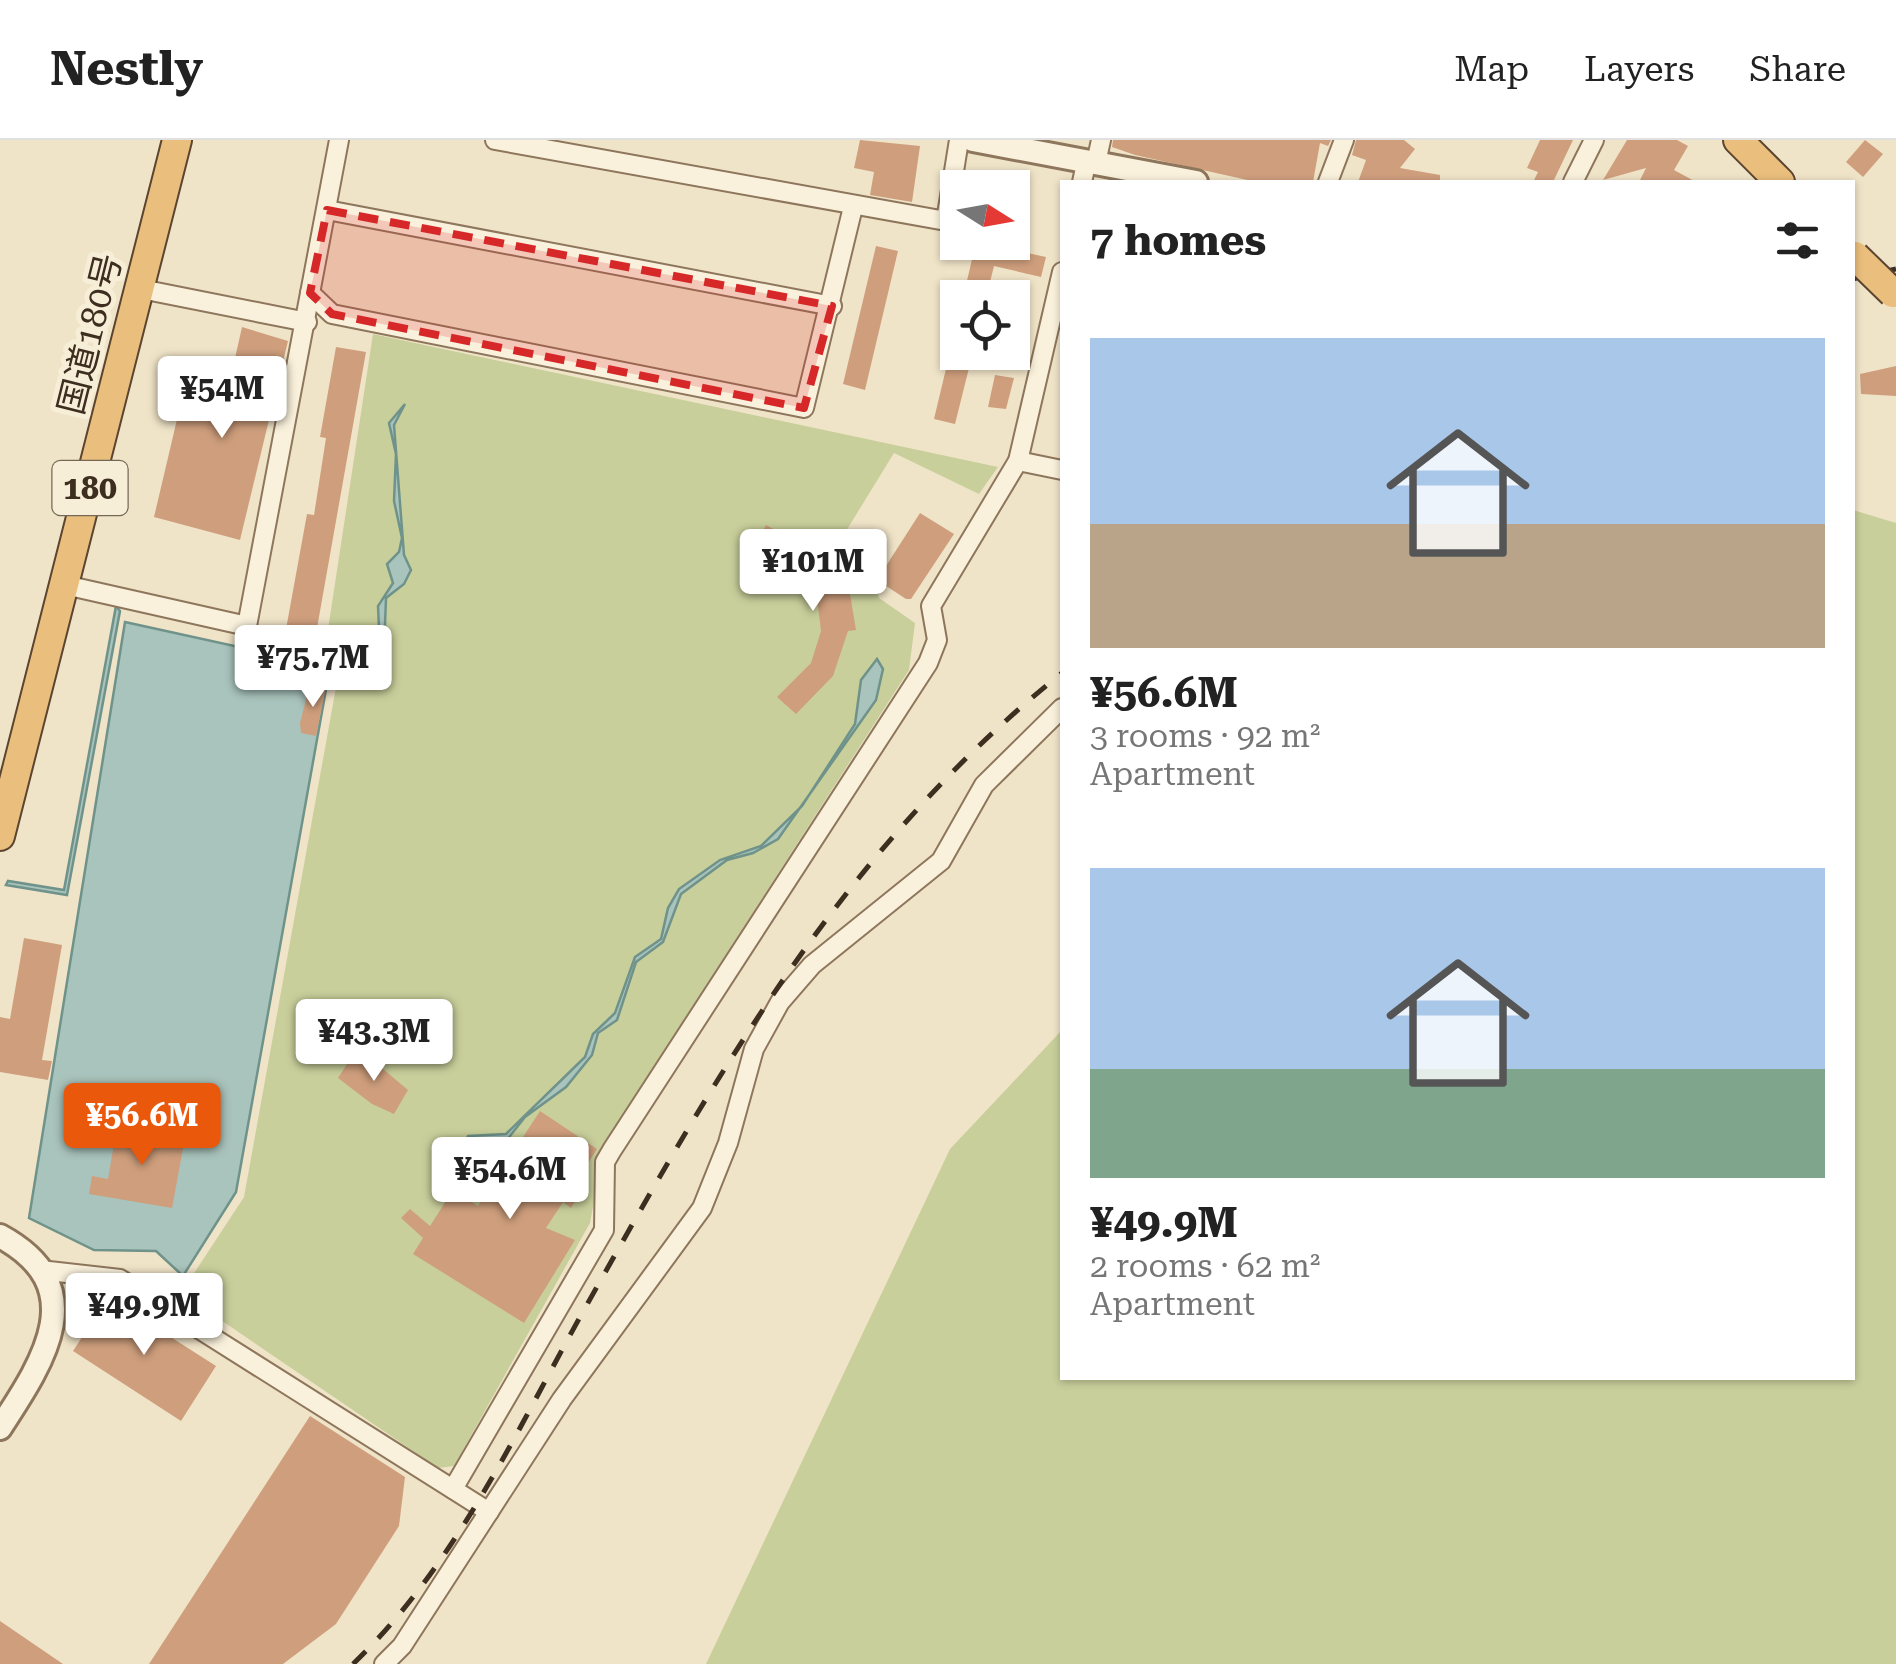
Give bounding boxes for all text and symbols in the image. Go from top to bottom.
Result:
text: Nestly [50,41,203,97]
text: Map [1454,49,1529,90]
text: Layers [1584,49,1694,90]
text: Share [1749,49,1846,90]
north arrow [940,170,1030,260]
map controls [940,170,1030,370]
icon: filters [1770,213,1825,268]
text: 7 homes [1090,216,1266,265]
street label: 国道180号 [51,250,130,419]
button: locate [940,280,1030,370]
pin: ¥54M [163,356,281,441]
text: ¥54M [180,369,264,407]
icon: home [1368,403,1548,583]
road number: 180 [52,461,128,515]
pin: ¥101M [743,529,883,614]
text: ¥101M [762,542,864,580]
pin: ¥75.7M [232,625,394,710]
text: ¥75.7M [257,638,369,676]
text: ¥56.6M [1090,668,1238,717]
text: 3 rooms · 92 m² [1090,717,1320,755]
text: Apartment [1090,755,1255,793]
icon: home [1368,933,1548,1113]
pin: ¥43.3M [293,999,455,1084]
text: ¥43.3M [318,1012,430,1050]
pin: ¥56.6M [61,1083,223,1168]
text: ¥56.6M [86,1096,198,1134]
pin: ¥54.6M [429,1137,591,1222]
text: ¥54.6M [454,1150,566,1188]
text: ¥49.9M [1090,1198,1238,1247]
text: 2 rooms · 62 m² [1090,1247,1320,1285]
pin: ¥49.9M [63,1273,225,1358]
text: Apartment [1090,1285,1255,1323]
text: ¥49.9M [88,1286,200,1324]

